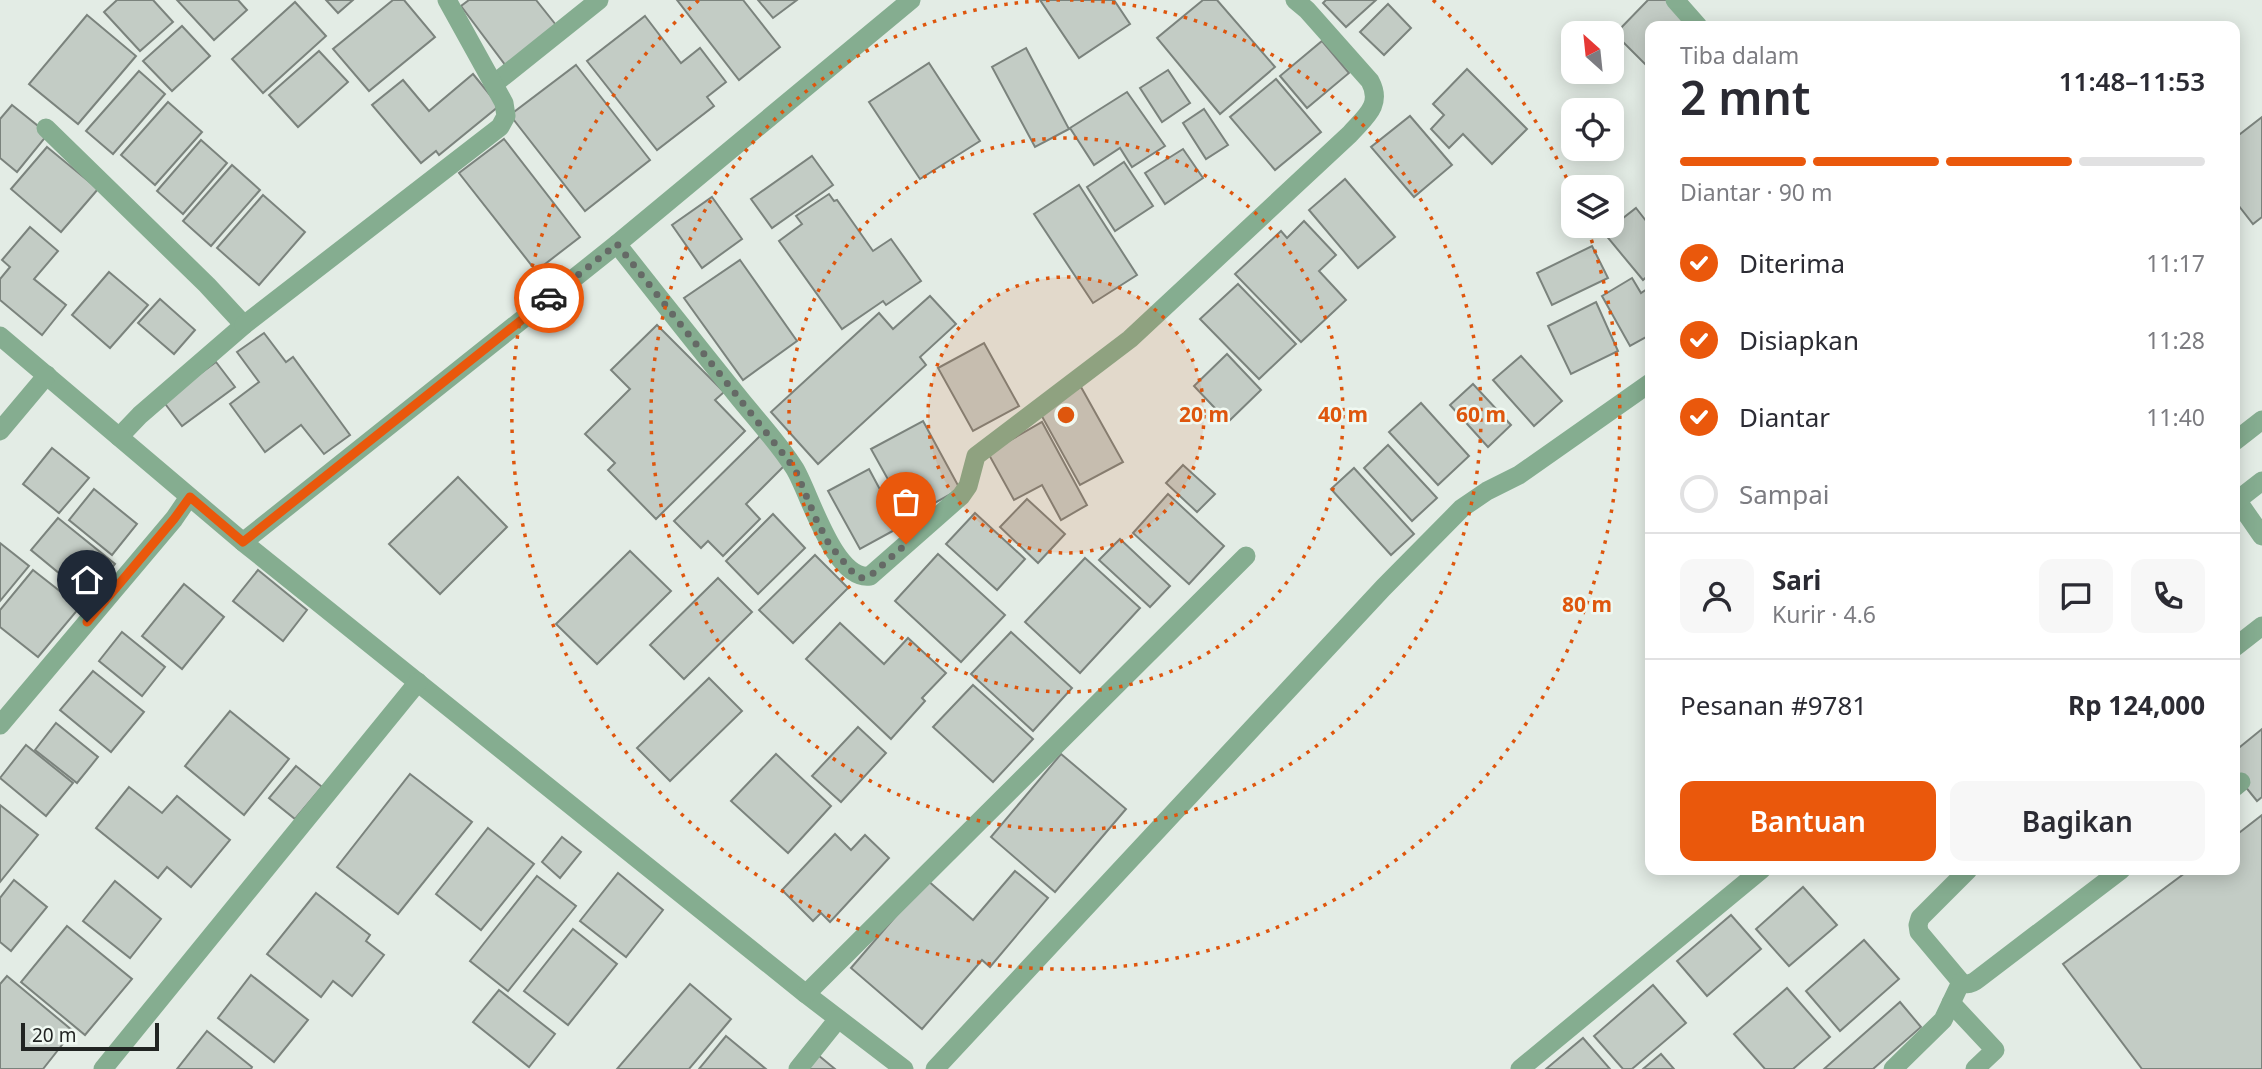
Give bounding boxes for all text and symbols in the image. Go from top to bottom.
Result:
north arrow [1561,21,1624,84]
map controls [1561,21,1624,238]
text: Tiba dalam [1680,39,1799,71]
text: 11:48–11:53 [2059,63,2205,99]
text: 2 mnt [1680,66,1810,128]
button: locate [1561,98,1624,161]
button: layers [1561,175,1624,238]
text: Diantar · 90 m [1680,176,1832,208]
icon: check [1680,244,1718,282]
text: Diterima [1739,245,1845,281]
text: 11:17 [2146,247,2205,279]
courier [514,263,584,333]
icon: car [530,279,568,317]
icon: check [1680,321,1718,359]
text: Disiapkan [1739,322,1859,358]
text: 11:28 [2146,324,2205,356]
icon: check [1680,398,1718,436]
text: Diantar [1739,399,1830,435]
text: 20 m [1179,400,1229,428]
text: 40 m [1318,400,1368,428]
text: 60 m [1456,400,1506,428]
text: 11:40 [2146,401,2205,433]
centre of rings [1054,403,1078,427]
pin [876,472,936,544]
text: Sampai [1739,476,1829,512]
icon: bag [887,483,925,521]
pin [57,550,117,622]
button: person [1680,559,1754,633]
button: chat [2039,559,2113,633]
button: phone [2131,559,2205,633]
icon: home [68,561,106,599]
text: Sari [1772,562,1821,598]
text: 80 m [1562,590,1612,618]
text: Kurir · 4.6 [1772,598,1876,630]
text: Pesanan #9781 [1680,687,1867,723]
text: Rp 124,000 [2068,687,2205,723]
button: Bantuan [1680,781,1936,861]
button: Bagikan [1950,781,2205,861]
scale bar [21,1020,159,1052]
text: 20 m [32,1022,76,1048]

